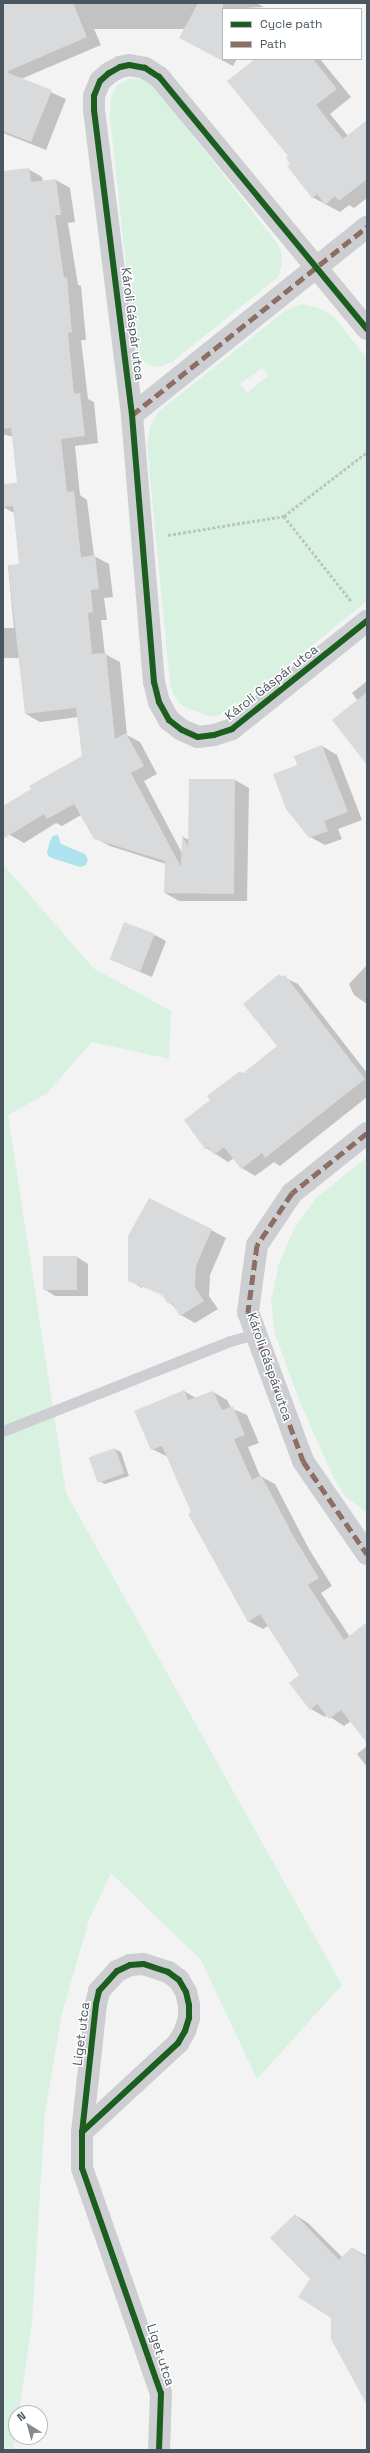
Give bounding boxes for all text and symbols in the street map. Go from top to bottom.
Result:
legend [222,8,362,60]
text: Cycle path [260,16,322,32]
text: Path [260,36,286,52]
street label: Károli Gáspár utca [117,267,147,381]
street label: Károli Gáspár utca [222,642,322,724]
street label: Károli Gáspár utca [243,1311,295,1423]
street label: Liget utca [70,2001,94,2067]
street label: Liget utca [143,2322,177,2388]
north arrow [8,2405,48,2445]
text: N [14,2408,29,2424]

